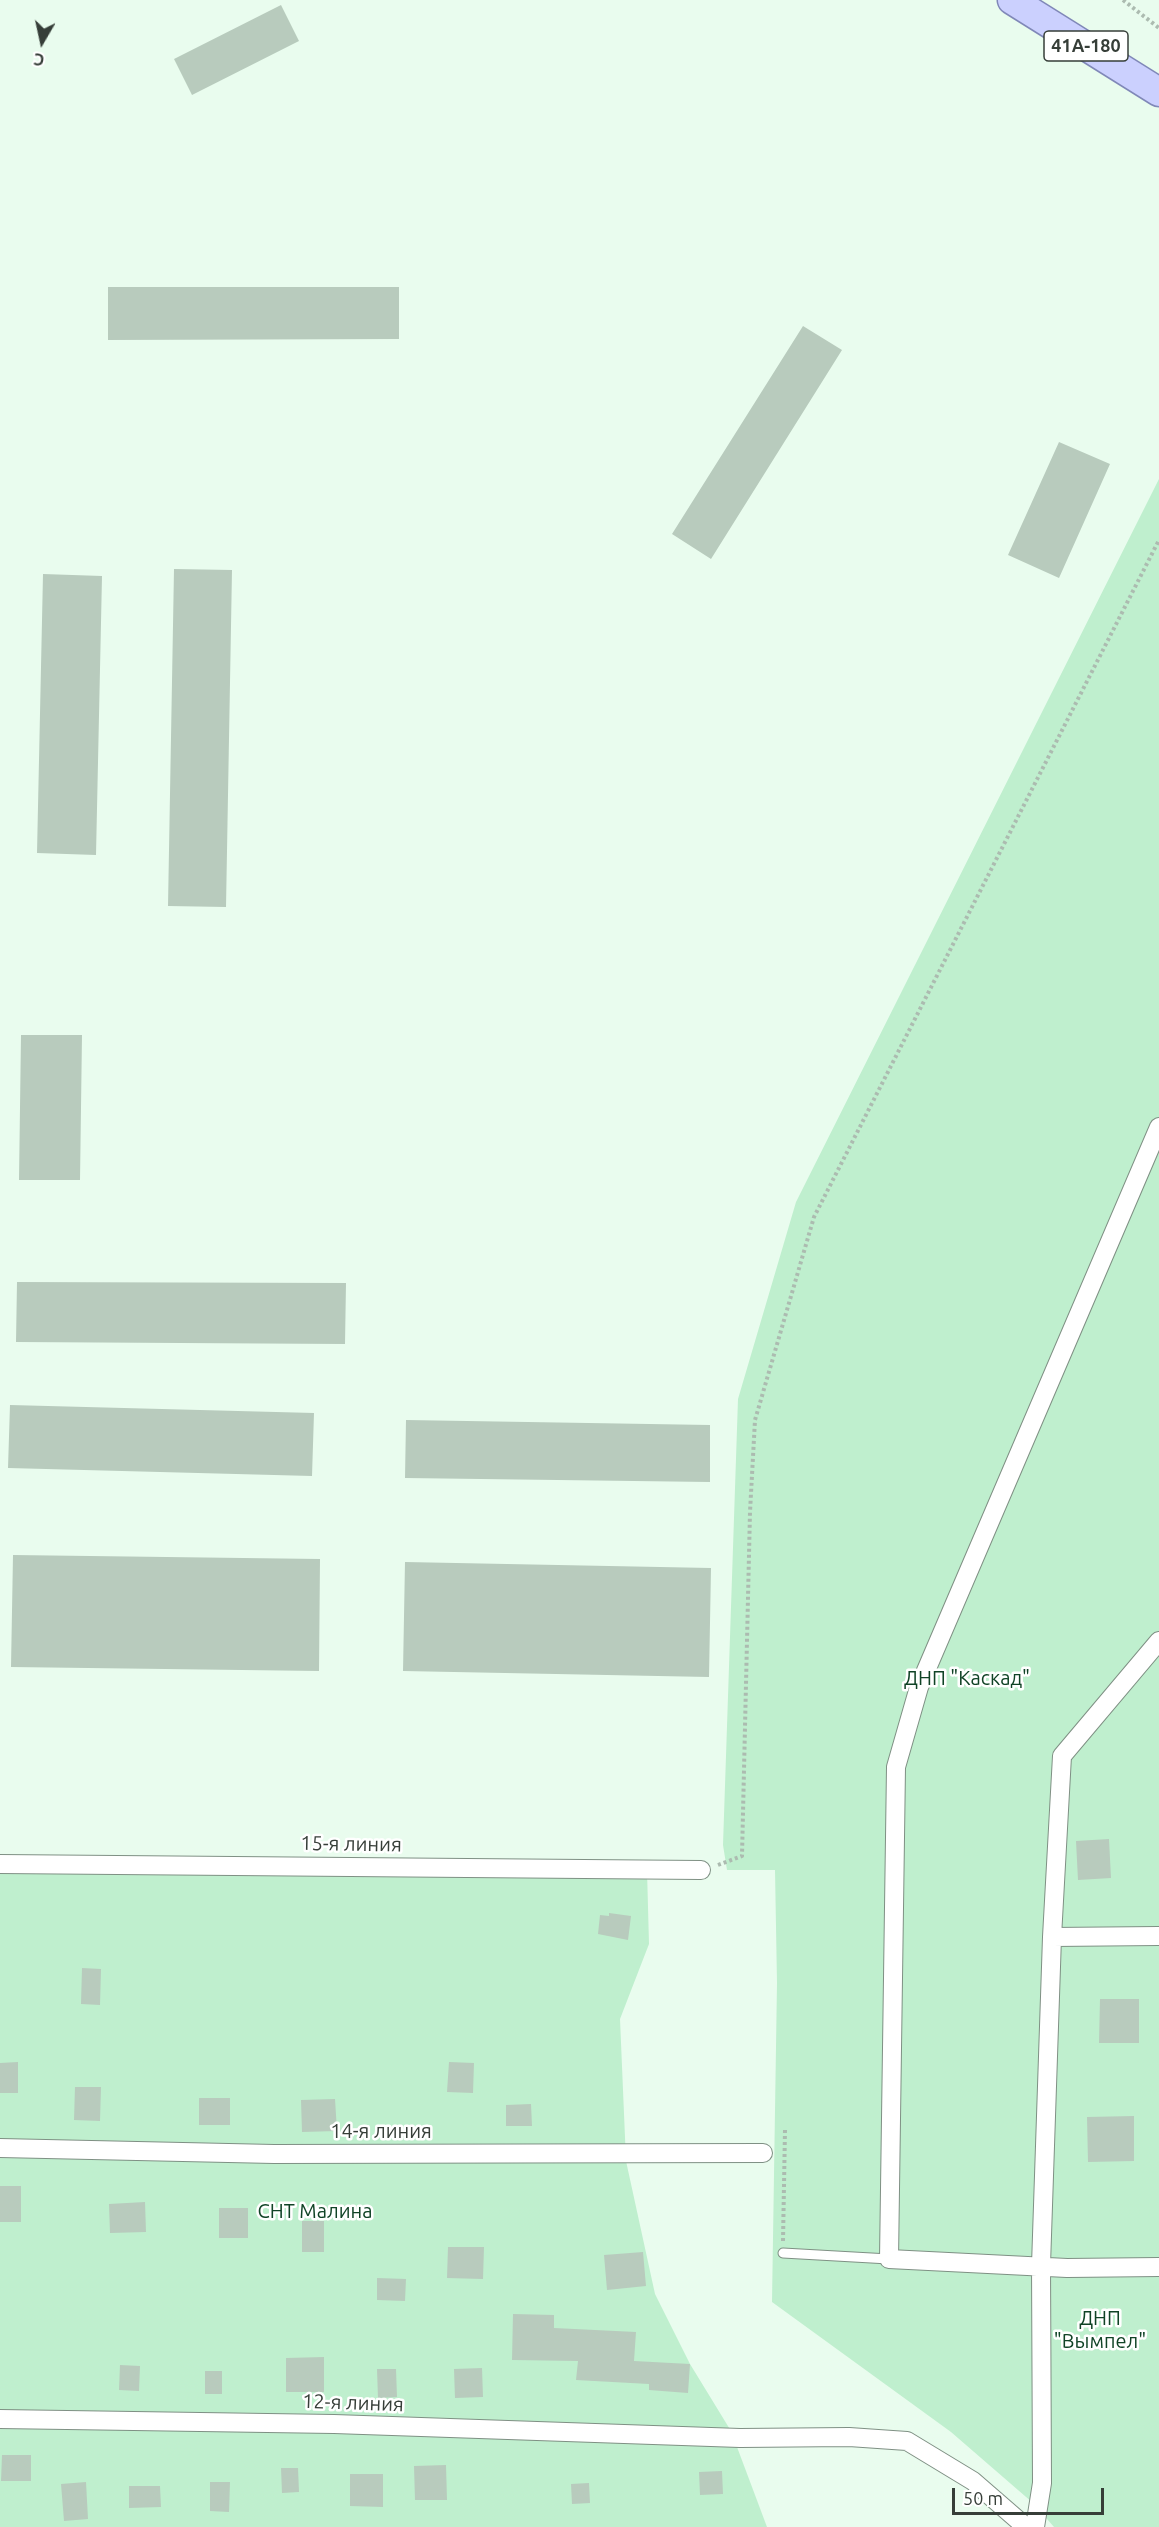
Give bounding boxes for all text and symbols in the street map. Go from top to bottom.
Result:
north arrow [12,12,72,72]
road number: 41А-180 [1044,31,1128,61]
text: С [33,50,46,69]
park label: ДНП "Каскад" [904,1666,1030,1690]
street label: 15-я линия [300,1831,402,1857]
street label: 14-я линия [330,2119,432,2143]
park label: СНТ Малина [257,2199,373,2223]
park label: ДНП "Вымпел" [1054,2306,1146,2353]
street label: 12-я линия [302,2389,404,2417]
scale bar [955,2476,1106,2514]
text: 50 m [963,2488,1003,2508]

